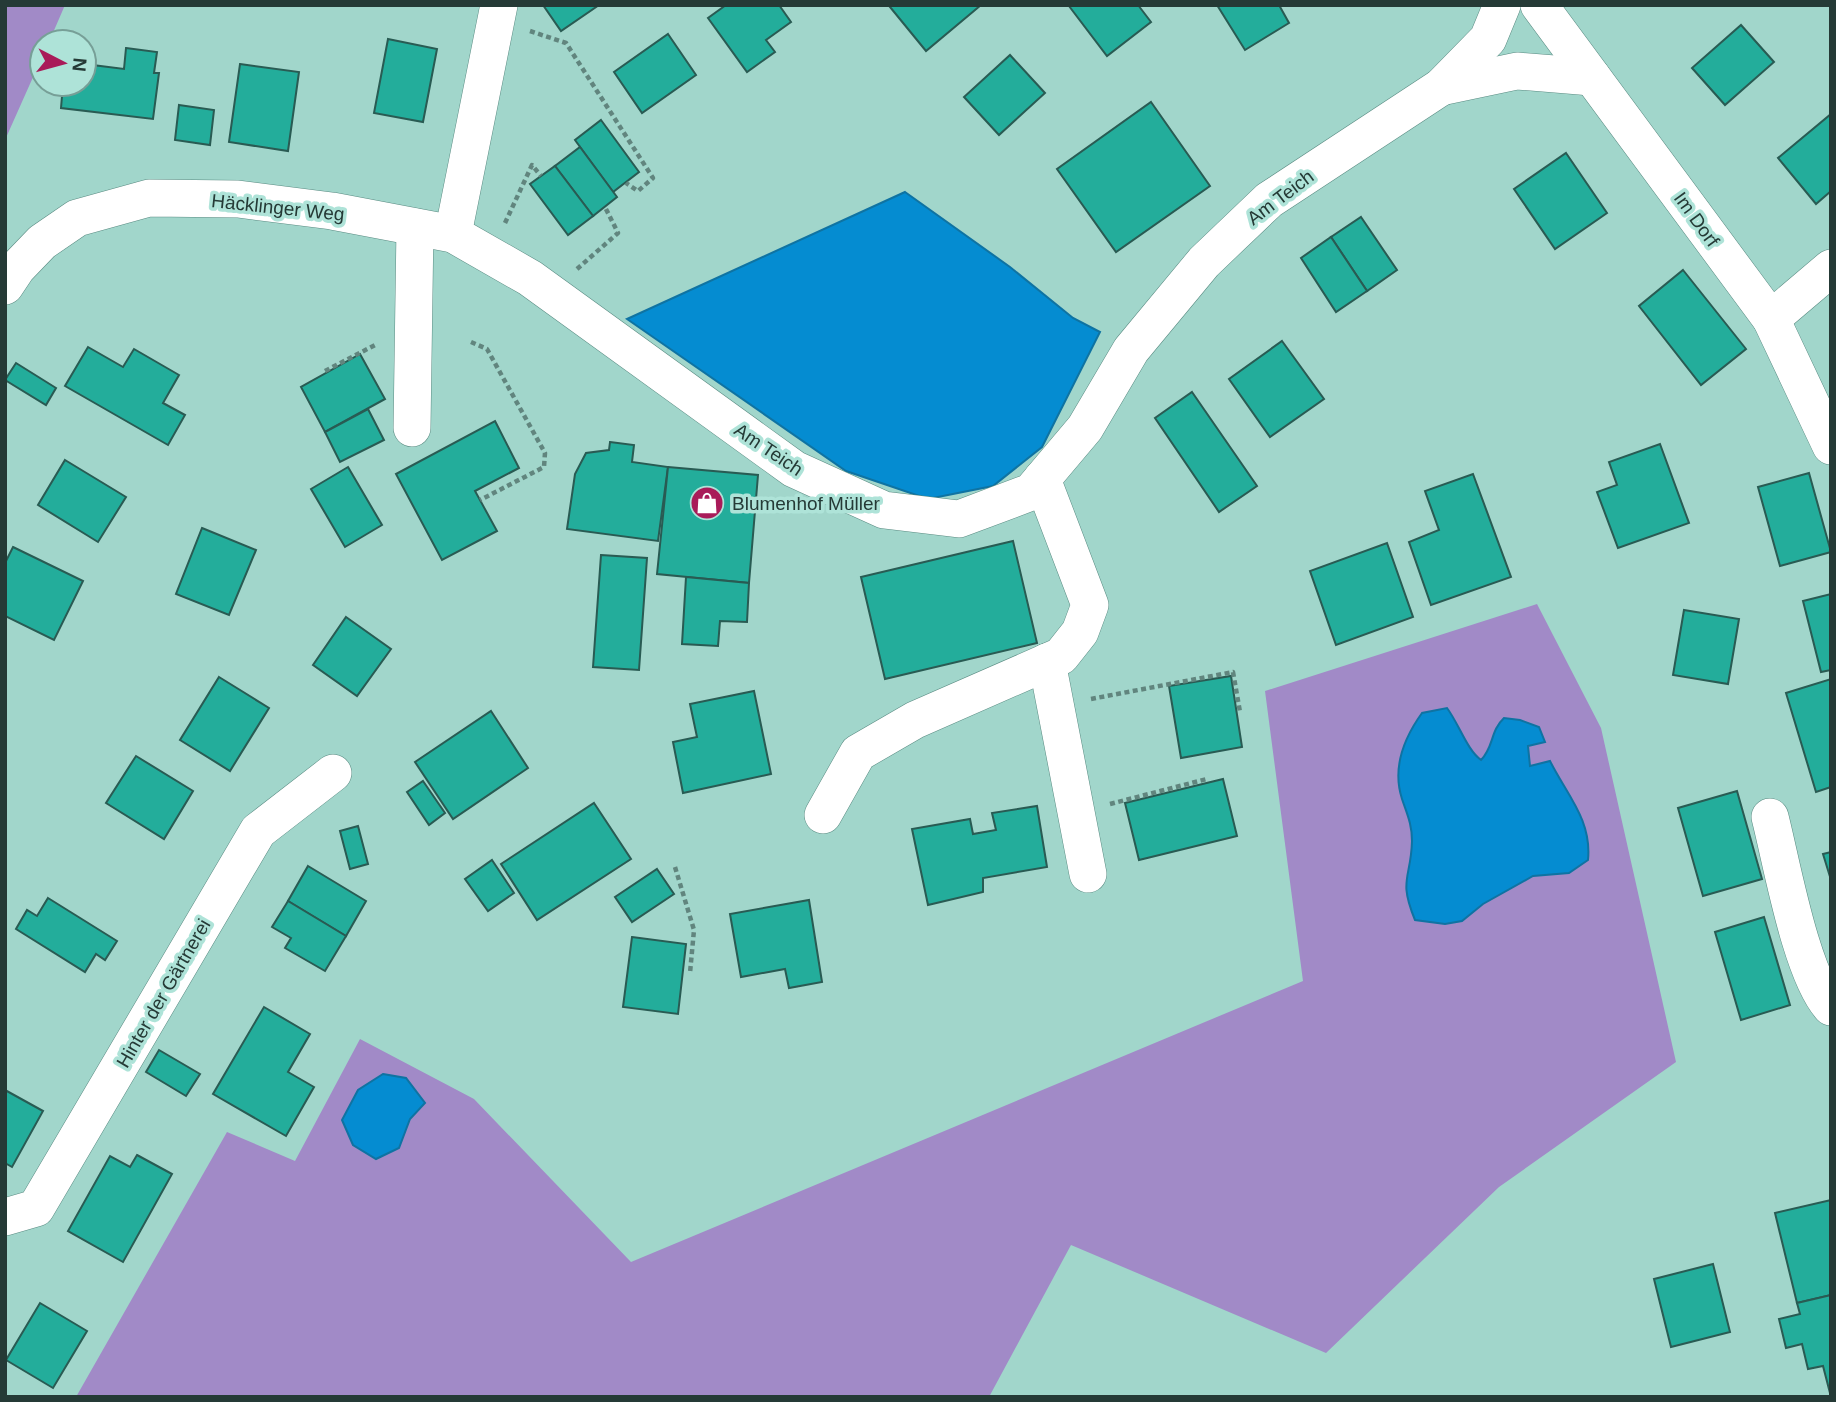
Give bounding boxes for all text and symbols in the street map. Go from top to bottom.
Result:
north arrow [28,28,98,98]
text: N [68,57,91,73]
street label: Am Teich [1243,166,1318,229]
street label: Im Dorf [1670,188,1724,251]
street label: Häcklinger Weg [210,190,346,225]
street label: Am Teich [731,419,807,480]
shop icon: Blumenhof Müller [688,484,726,522]
place label: Blumenhof Müller [732,493,881,514]
street label: Hinter der Gärtnerei [112,915,215,1071]

